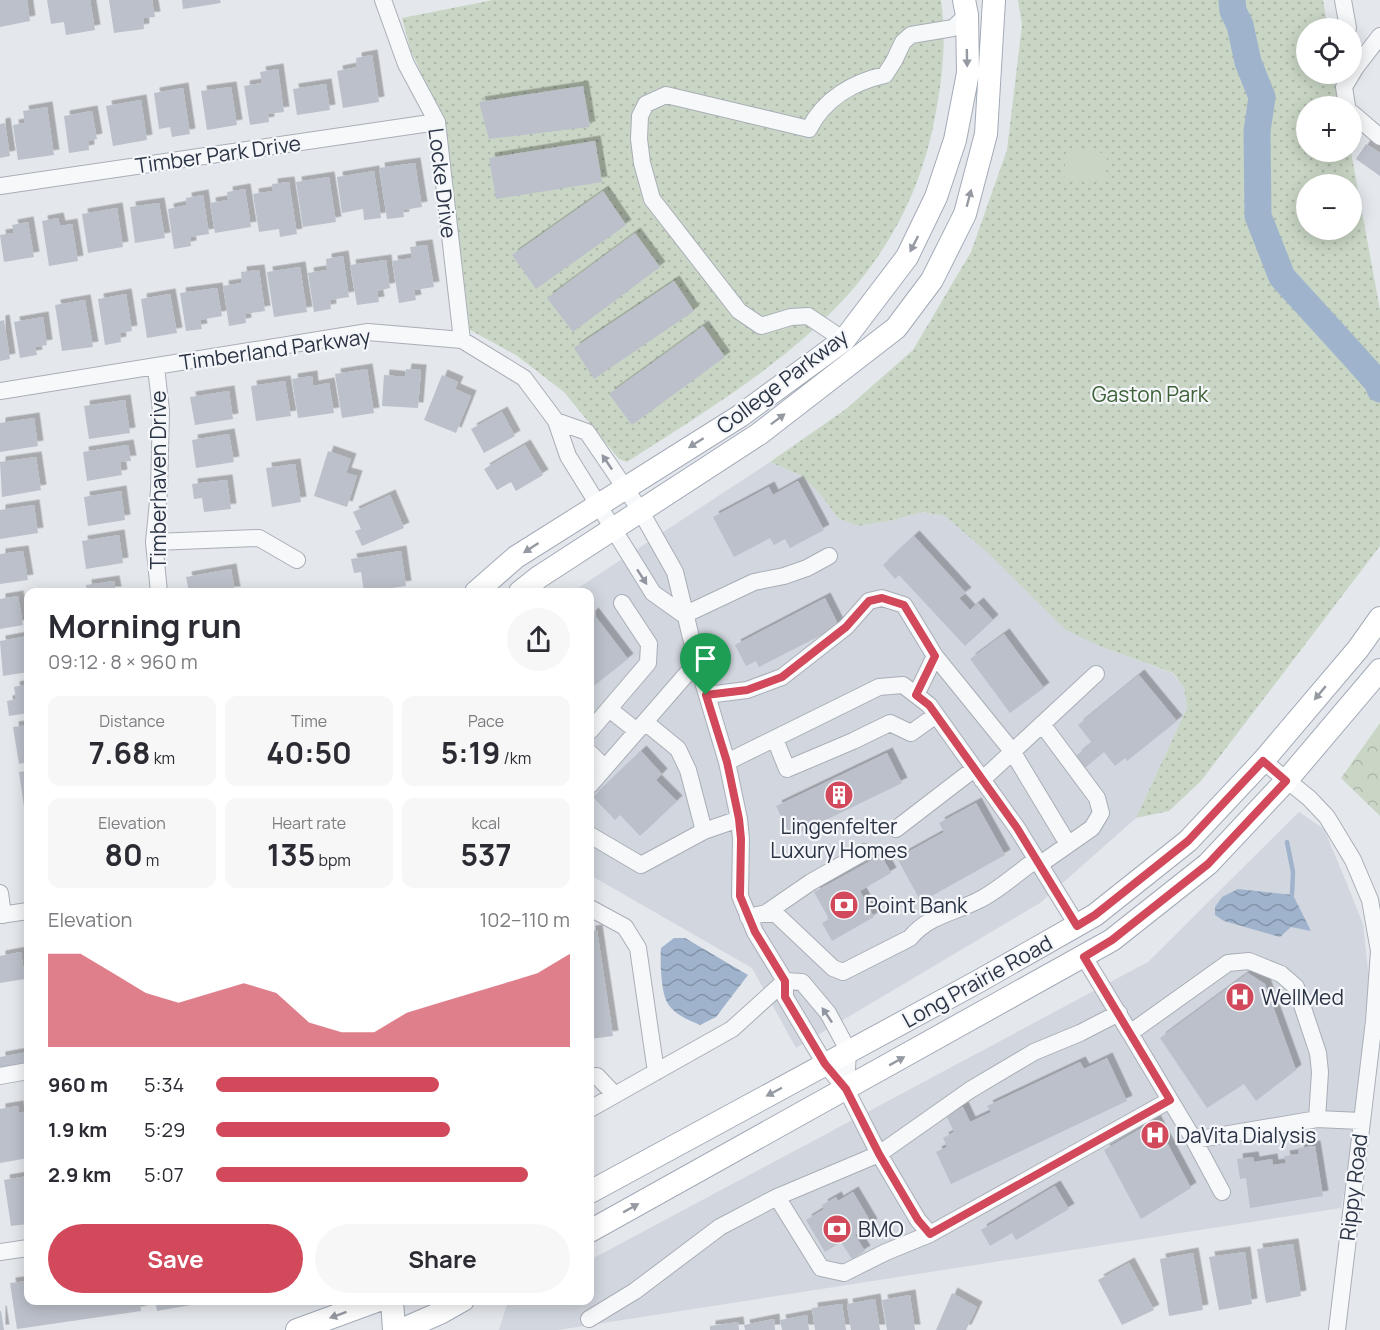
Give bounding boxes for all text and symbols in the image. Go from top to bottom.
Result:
map controls [1296,18,1362,240]
button: locate [1296,18,1362,84]
one-way arrow [963,49,972,68]
button: + [1296,96,1362,162]
street label: Locke Drive [422,126,464,240]
street label: Timber Park Drive [133,129,303,179]
button: − [1296,174,1362,240]
one-way arrow [965,188,974,206]
one-way arrow [910,235,920,253]
street label: Timberland Parkway [178,322,372,376]
street label: College Parkway [711,322,853,440]
park label: Gaston Park [1092,380,1209,408]
street label: Timberhaven Drive [144,390,172,570]
one-way arrow [770,413,786,426]
one-way arrow [687,438,704,449]
one-way arrow [602,454,613,470]
one-way arrow [523,542,539,553]
one-way arrow [637,569,648,585]
text: Morning run [48,603,242,648]
button: share [507,608,570,671]
pin [680,633,731,695]
icon: arrive [689,642,722,675]
text: 09:12 · 8 × 960 m [48,648,198,675]
one-way arrow [1313,685,1326,701]
text: Distance [99,710,165,732]
text: Time [291,710,327,732]
text: Pace [468,710,504,732]
text: 7.68 [89,732,150,773]
text: 40:50 [266,732,352,773]
text: 5:19 [441,732,500,773]
text: km [150,747,175,769]
text: /km [500,747,531,769]
building icon: Lingenfelter Luxury Homes [823,779,855,811]
text: Elevation [98,812,166,834]
text: Heart rate [272,812,346,834]
text: kcal [471,812,501,834]
place label: Lingenfelter Luxury Homes [770,812,908,864]
text: 80 [105,834,143,875]
text: 135 [267,834,315,875]
text: 537 [460,834,512,875]
text: m [143,849,159,871]
text: bpm [315,849,351,871]
bank icon: Point Bank [828,889,860,921]
place label: Point Bank [865,891,968,919]
text: Elevation [48,906,132,933]
text: 102–110 m [479,906,570,933]
street label: Long Prairie Road [897,928,1057,1034]
hospital icon: WellMed [1224,981,1256,1013]
place label: WellMed [1261,983,1344,1011]
one-way arrow [822,1006,833,1023]
one-way arrow [889,1055,905,1066]
text: 960 m [48,1071,108,1098]
text: 5:34 [144,1071,184,1098]
one-way arrow [765,1087,782,1097]
text: 1.9 km [48,1116,107,1143]
text: 5:29 [144,1116,185,1143]
hospital icon: DaVita Dialysis [1139,1119,1171,1151]
place label: DaVita Dialysis [1176,1121,1316,1149]
street label: Rippy Road [1333,1132,1373,1242]
text: 2.9 km [48,1161,111,1188]
text: 5:07 [144,1161,184,1188]
one-way arrow [622,1203,639,1213]
bank icon: BMO [821,1213,853,1245]
place label: BMO [858,1215,904,1243]
button: Save [48,1224,303,1293]
button: Share [315,1224,570,1293]
one-way arrow [329,1311,347,1321]

